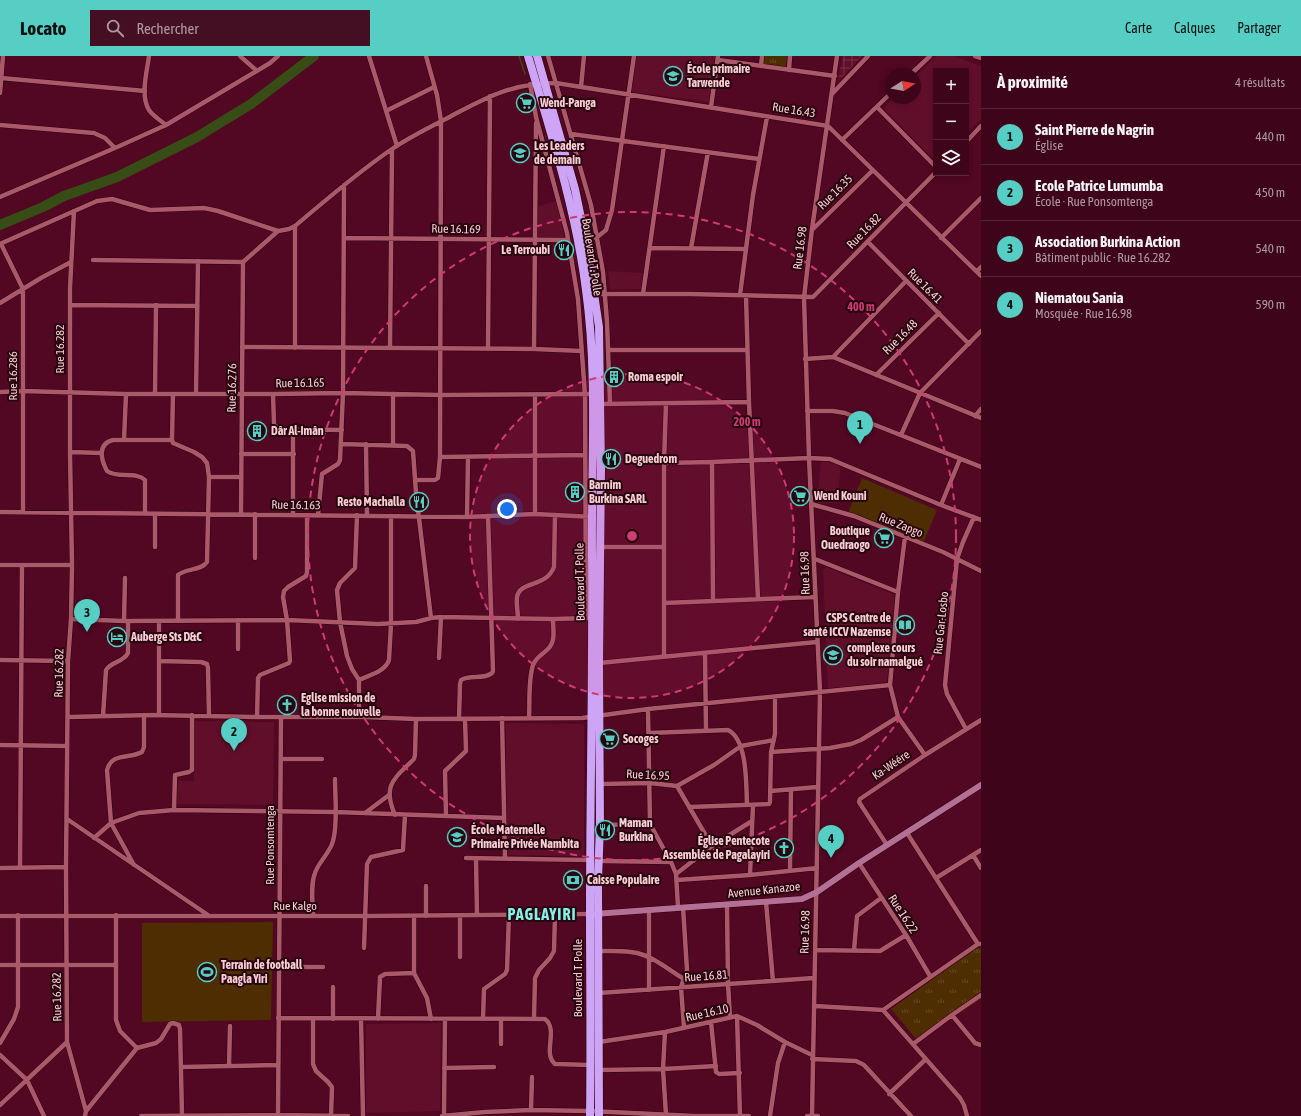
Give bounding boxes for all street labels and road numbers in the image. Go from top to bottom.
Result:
street label: Rue 16.43 [771,100,817,120]
street label: Rue 16.35 [815,172,855,212]
street label: Rue 16.82 [844,210,884,252]
street label: Boulevard T. Polle [579,217,605,297]
street label: Rue 16.169 [431,222,481,236]
street label: Rue 16.98 [790,225,810,270]
street label: Rue 16.41 [905,266,946,307]
street label: Rue 16.48 [880,316,921,357]
street label: Rue 16.282 [53,324,67,374]
street label: Rue 16.286 [6,351,20,401]
street label: Rue 16.276 [225,363,239,413]
street label: Rue 16.165 [275,376,325,390]
street label: Rue 16.163 [271,498,321,512]
street label: Rue Zapgo [877,510,925,540]
street label: Boulevard T. Polle [572,543,588,621]
street label: Rue 16.98 [797,551,813,595]
street label: Rue Gar-Losbo [931,590,951,655]
street label: Rue 16.282 [52,648,66,698]
street label: Ka-Wéére [870,747,912,783]
street label: Rue 16.95 [626,767,670,783]
street label: Rue Ponsomtenga [263,805,277,885]
street label: Avenue Kanazoe [727,879,801,901]
street label: Rue 16.22 [885,892,921,936]
street label: Rue Kalgo [273,899,317,913]
street label: Rue 16.98 [797,910,813,954]
street label: Boulevard T. Polle [571,939,585,1017]
street label: Rue 16.81 [684,967,729,985]
street label: Rue 16.282 [50,972,64,1022]
street label: Rue 16.10 [684,1001,730,1025]

